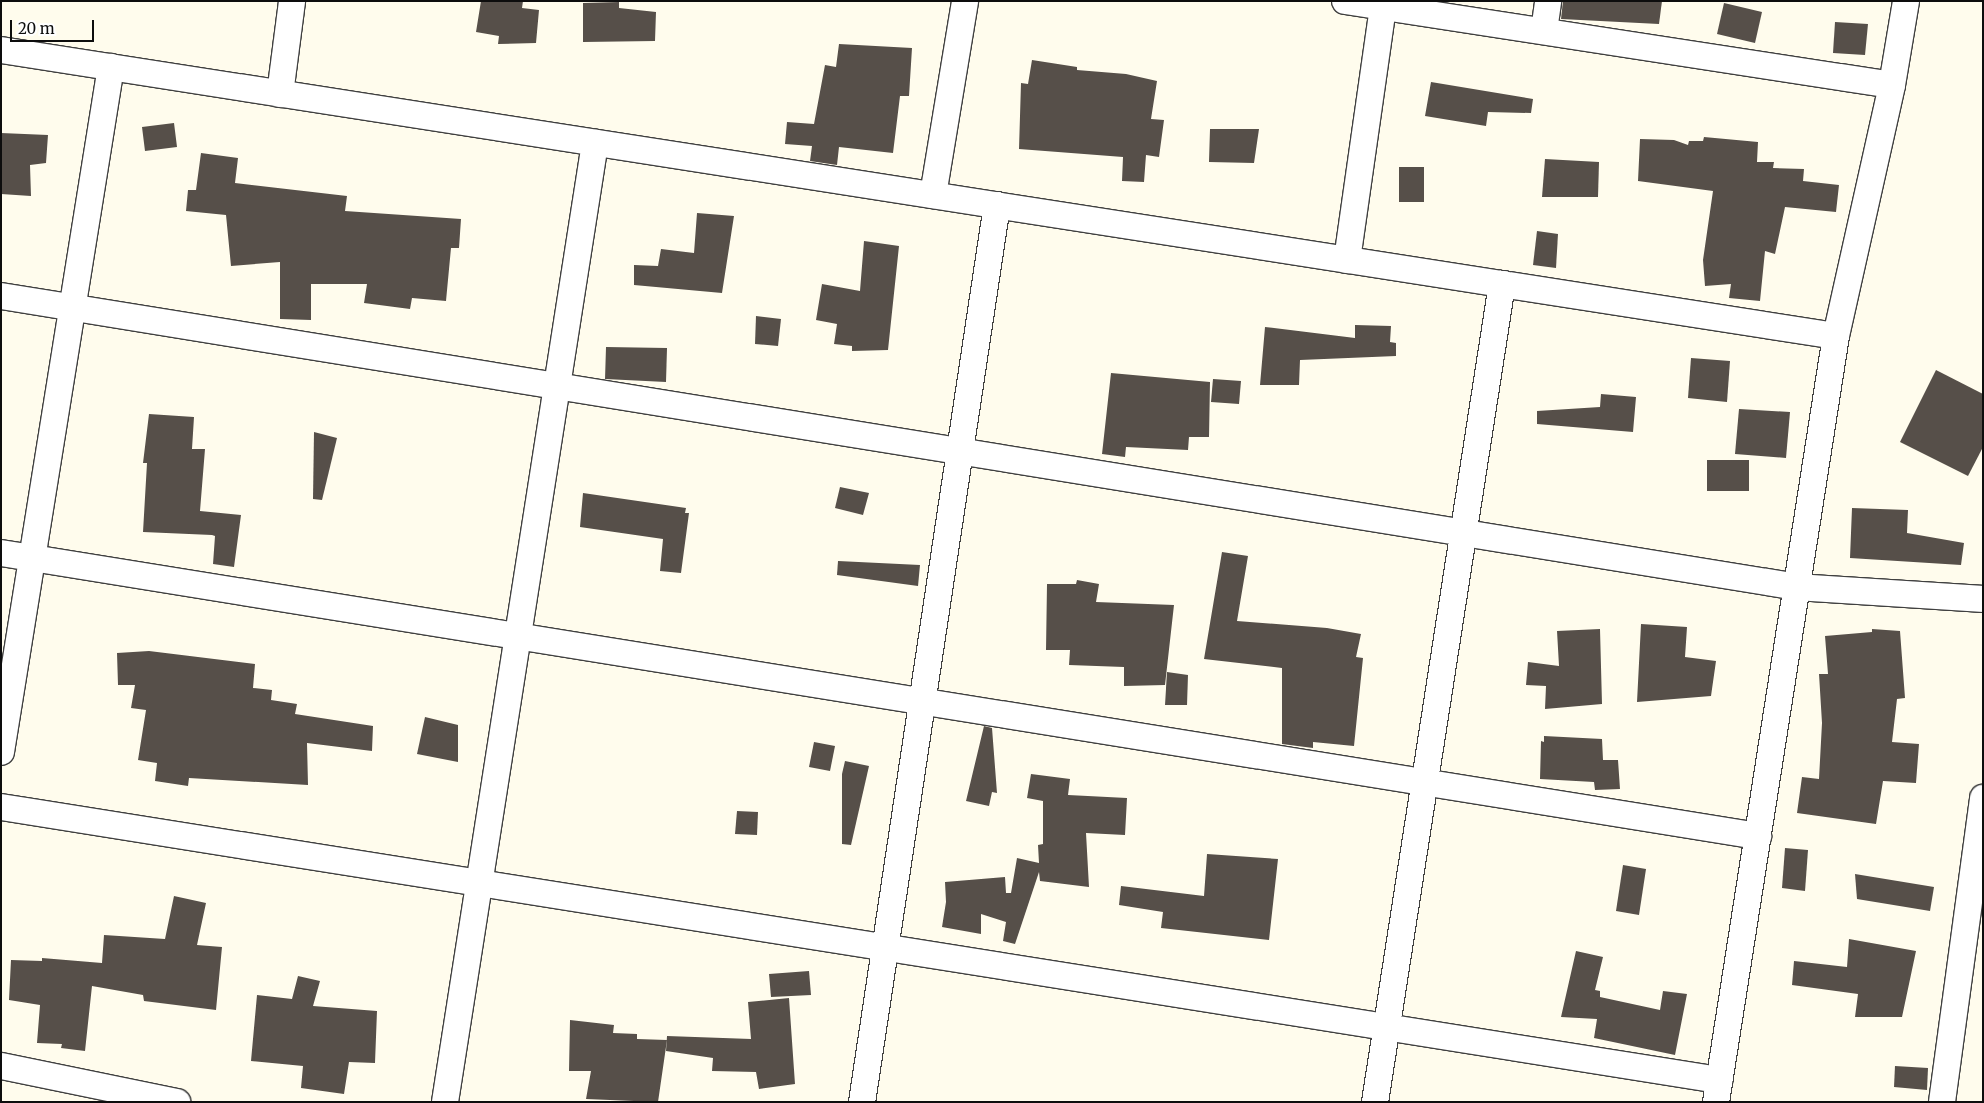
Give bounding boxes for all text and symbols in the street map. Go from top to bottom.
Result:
scale bar [12,10,96,42]
text: 20 m [18,19,55,38]

